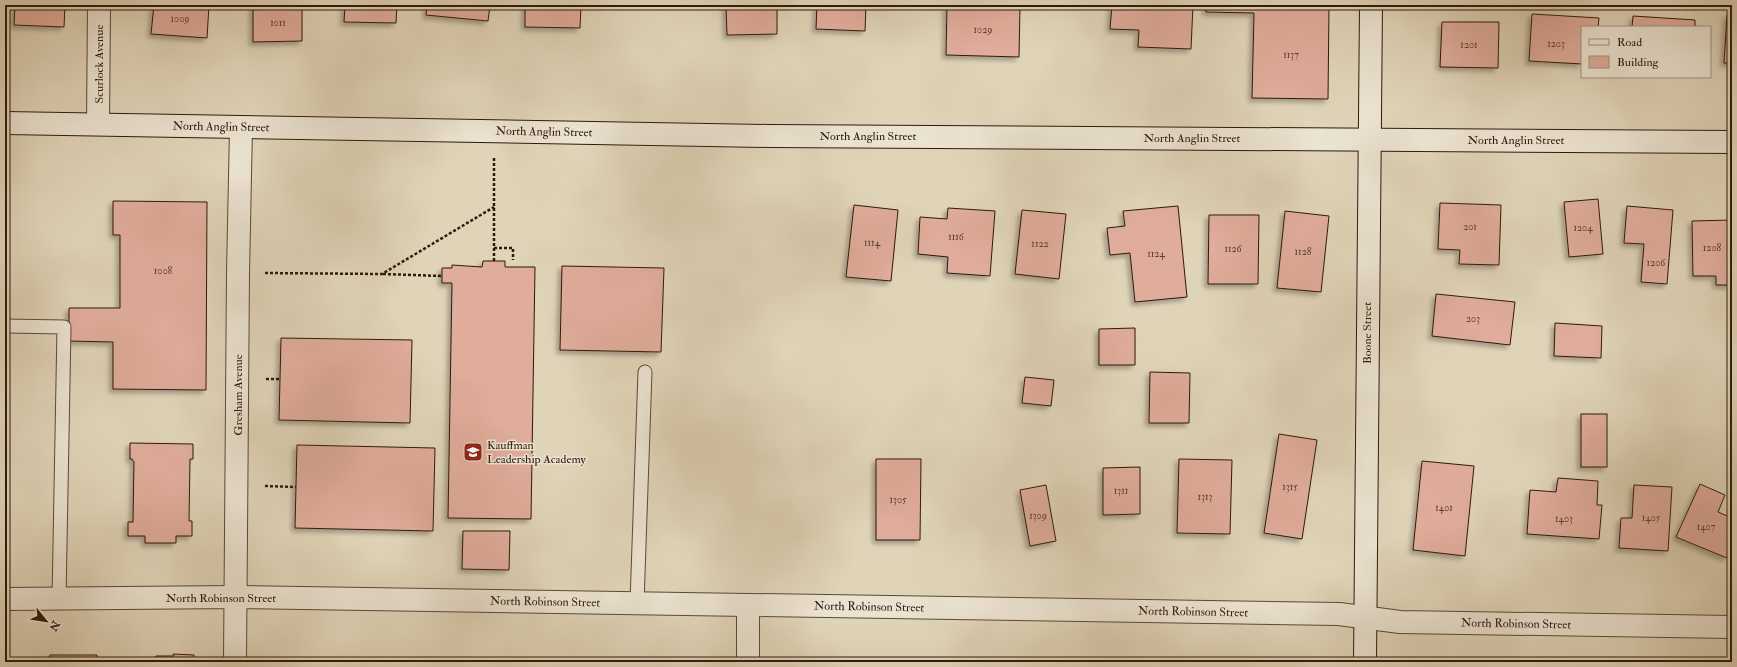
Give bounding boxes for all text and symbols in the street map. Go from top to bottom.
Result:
house number: 1009 [171,13,189,25]
house number: 1011 [270,17,286,29]
house number: 1029 [974,24,992,36]
street label: Scurlock Avenue [92,25,107,103]
legend [1581,26,1711,78]
text: Road [1617,35,1642,50]
house number: 1203 [1547,38,1565,50]
house number: 1201 [1460,39,1478,51]
house number: 1137 [1283,49,1299,61]
text: Building [1617,55,1660,70]
street label: North Anglin Street [172,119,270,135]
street label: North Anglin Street [495,124,593,140]
street label: North Anglin Street [819,129,917,144]
street label: North Anglin Street [1143,131,1241,146]
street label: North Anglin Street [1467,133,1565,148]
house number: 201 [1463,221,1477,233]
house number: 1204 [1573,222,1593,234]
house number: 1116 [948,231,965,243]
house number: 1114 [864,237,881,249]
house number: 1122 [1031,238,1049,250]
house number: 1208 [1703,242,1722,254]
house number: 1126 [1224,243,1243,255]
house number: 1128 [1295,246,1312,258]
house number: 1124 [1147,248,1165,260]
house number: 1206 [1647,257,1666,269]
house number: 1008 [154,265,173,277]
street label: Boone Street [1360,302,1375,364]
house number: 203 [1466,313,1480,325]
street label: Gresham Avenue [231,354,246,436]
place label: Kauffman Leadership Academy [487,438,587,467]
school or university icon: Kauffman Leadership Academy [462,441,484,463]
house number: 1315 [1282,481,1298,493]
house number: 1311 [1114,485,1129,497]
house number: 1313 [1198,491,1213,503]
house number: 1305 [890,494,907,506]
house number: 1401 [1435,502,1453,514]
house number: 1309 [1029,510,1047,522]
house number: 1405 [1642,512,1661,524]
house number: 1403 [1555,513,1573,525]
house number: 1407 [1697,521,1716,533]
street label: North Robinson Street [166,591,276,606]
street label: North Robinson Street [490,594,600,610]
street label: North Robinson Street [814,599,924,615]
north arrow [26,601,66,641]
street label: North Robinson Street [1138,604,1248,620]
street label: North Robinson Street [1461,616,1571,632]
text: N [46,617,63,634]

